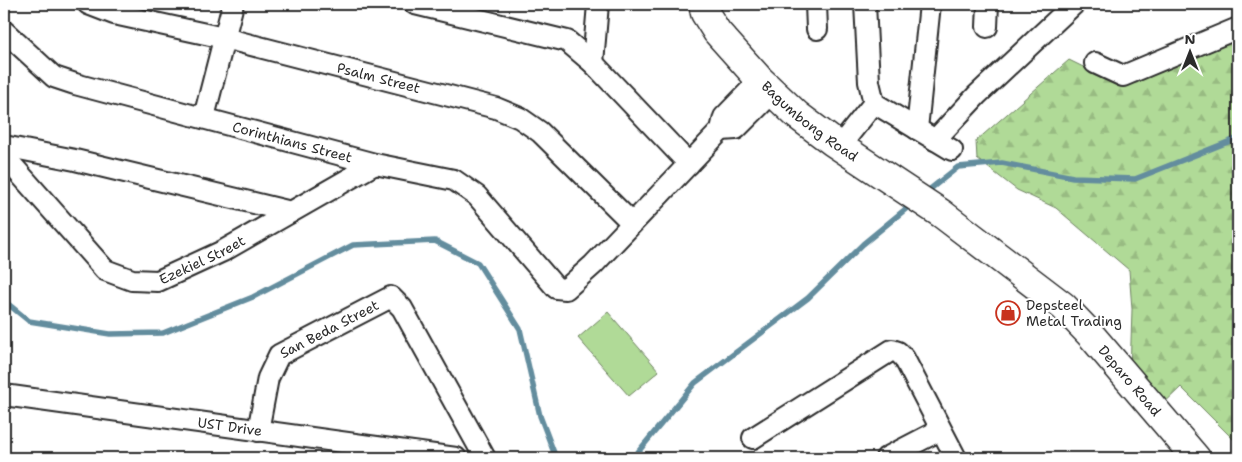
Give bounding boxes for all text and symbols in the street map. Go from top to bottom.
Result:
north arrow [1164,28,1214,78]
text: N [1184,30,1196,48]
street label: Psalm Street [335,58,422,97]
street label: Bagumbong Road [758,77,862,165]
street label: Corinthians Street [230,117,354,167]
street label: Ezekiel Street [156,231,248,288]
street label: San Beda Street [277,296,382,362]
place label: Depsteel Metal Trading [1026,296,1122,330]
shop icon: Depsteel Metal Trading [995,300,1021,326]
street label: Deparo Road [1095,341,1165,420]
street label: UST Drive [196,413,263,440]

